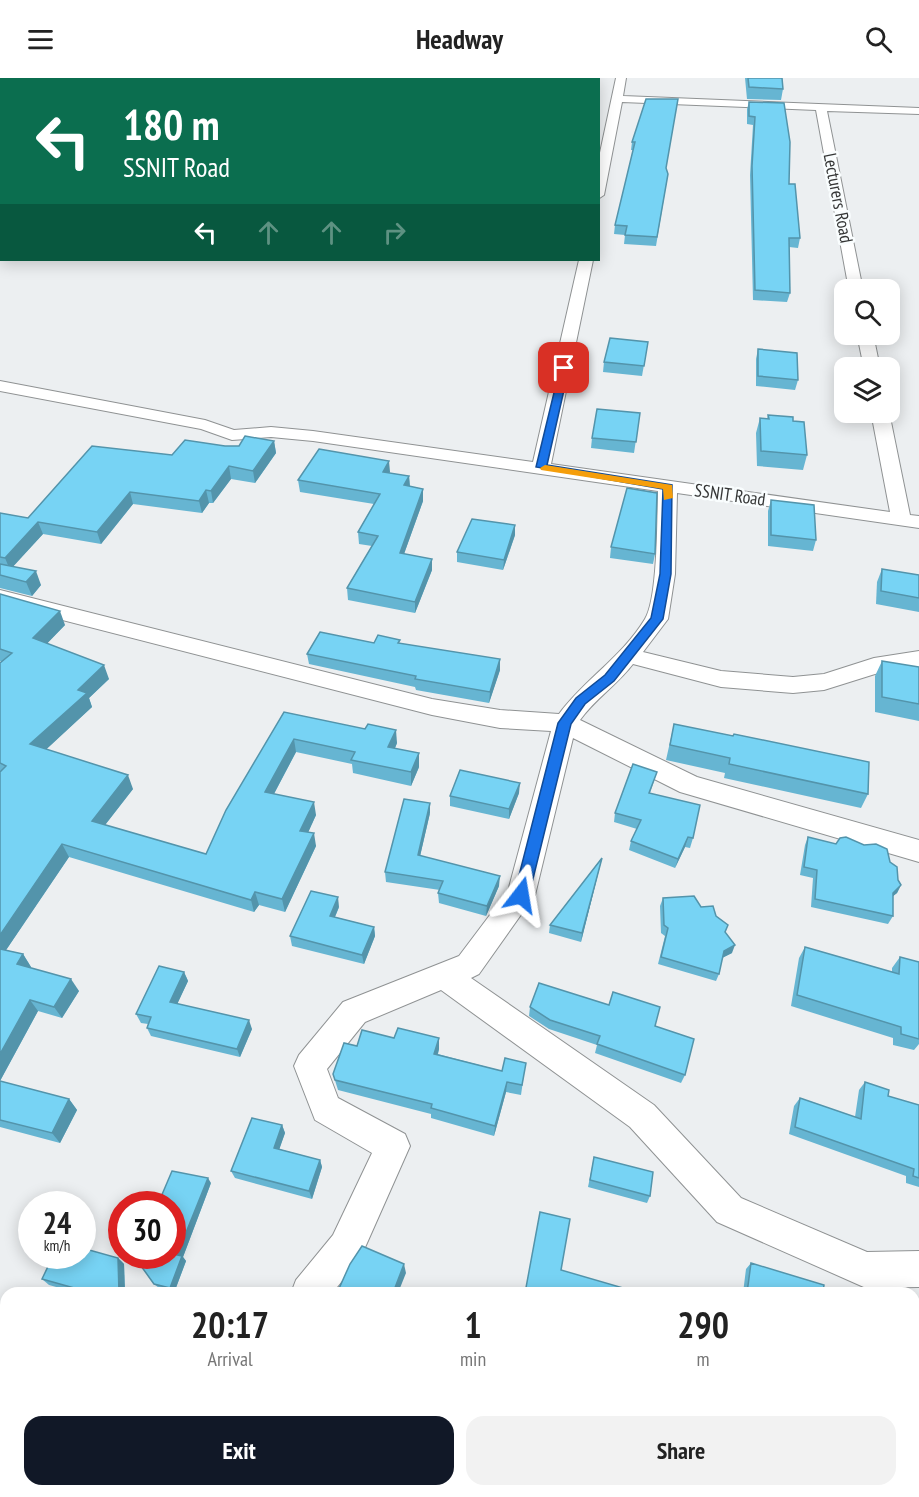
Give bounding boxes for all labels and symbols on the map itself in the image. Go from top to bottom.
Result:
street label: Lecturers Road [819,151,858,245]
pin [538,342,589,393]
street label: SSNIT Road [693,478,767,511]
position arrow [489,863,553,927]
speed limit sign: 30 [108,1191,186,1269]

